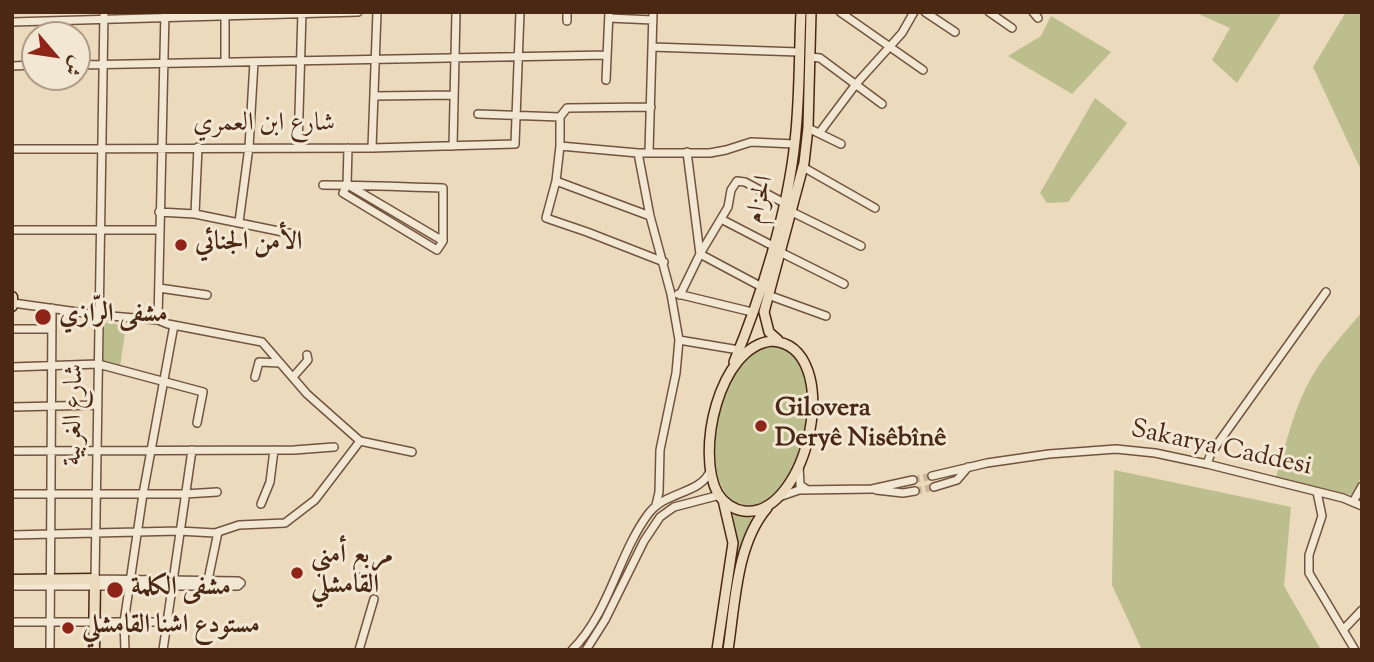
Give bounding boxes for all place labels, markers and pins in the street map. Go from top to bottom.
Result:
place label: الأمن الجنائي [195,229,302,261]
marker: الأمن الجنائي [173,237,189,253]
place label: مشفى الرّازي [59,301,168,333]
marker: مشفى الرّازي [33,307,53,327]
place label: Gilovera Deryê Nisêbînê [775,395,946,457]
marker: Gilovera Deryê Nisêbînê [753,418,769,434]
place label: مربع أمني القامشلي [311,542,393,604]
marker: مربع أمني القامشلي [289,565,305,581]
place label: مشفى الكلمة [131,574,231,606]
marker: مشفى الكلمة [105,580,125,600]
place label: مستودع اشنا القامشلي [82,612,260,644]
marker: مستودع اشنا القامشلي [60,620,76,636]

